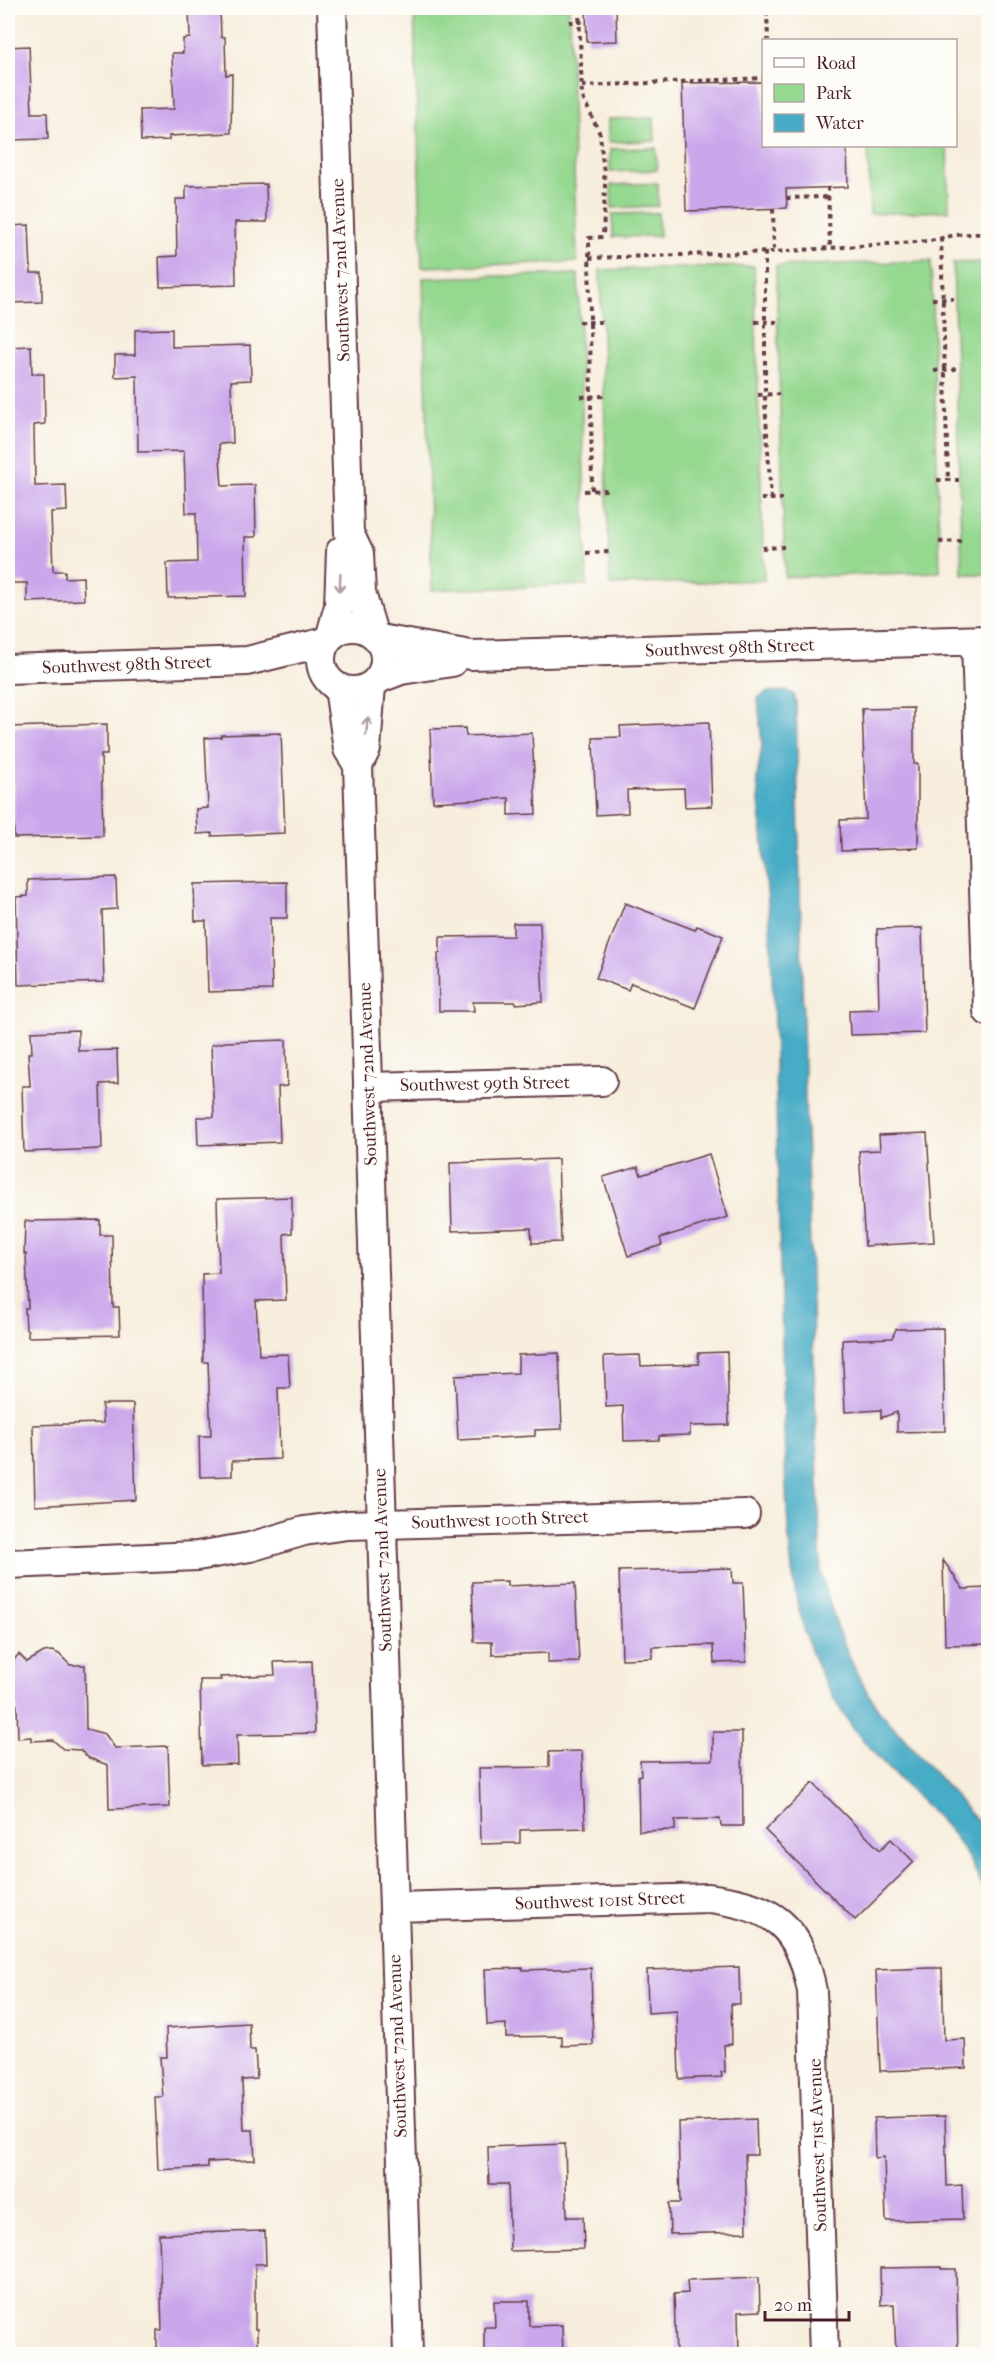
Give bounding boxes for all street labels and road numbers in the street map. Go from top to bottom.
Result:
street label: Southwest 72nd Avenue [327,178,355,362]
street label: Southwest 98th Street [645,635,816,661]
street label: Southwest 98th Street [42,652,213,678]
street label: Southwest 72nd Avenue [354,982,382,1166]
street label: Southwest 99th Street [400,1072,571,1096]
street label: Southwest 72nd Avenue [369,1468,397,1652]
street label: Southwest 100th Street [411,1506,590,1534]
street label: Southwest 101st Street [514,1888,686,1914]
street label: Southwest 72nd Avenue [384,1954,412,2138]
street label: Southwest 71st Avenue [804,2058,832,2232]

